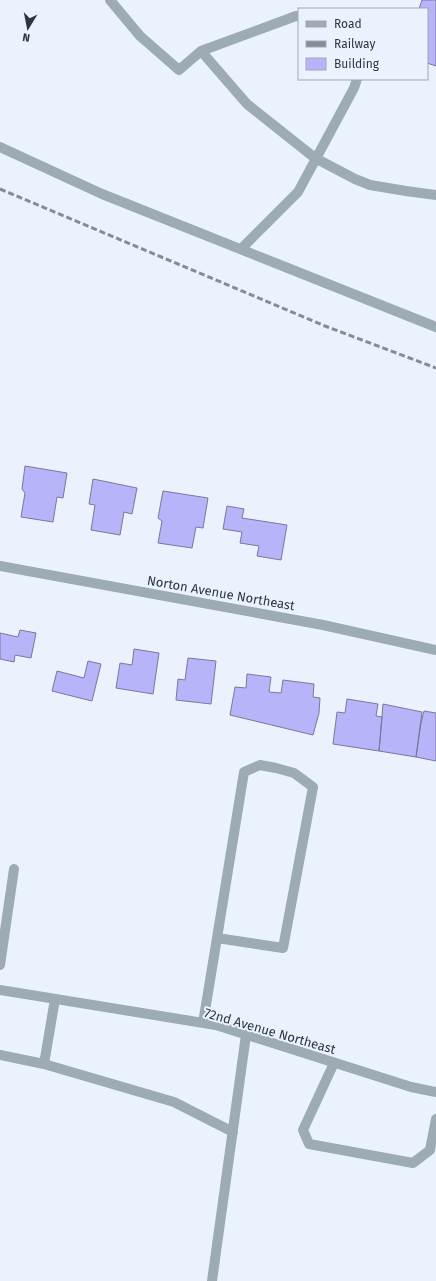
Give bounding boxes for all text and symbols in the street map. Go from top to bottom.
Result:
north arrow [8,8,48,48]
legend [298,8,428,80]
text: Road [334,17,362,31]
text: N [22,30,31,44]
text: Railway [334,37,375,51]
text: Building [334,57,380,71]
street label: Norton Avenue Northeast [146,573,296,613]
street label: 72nd Avenue Northeast [203,1005,338,1057]

